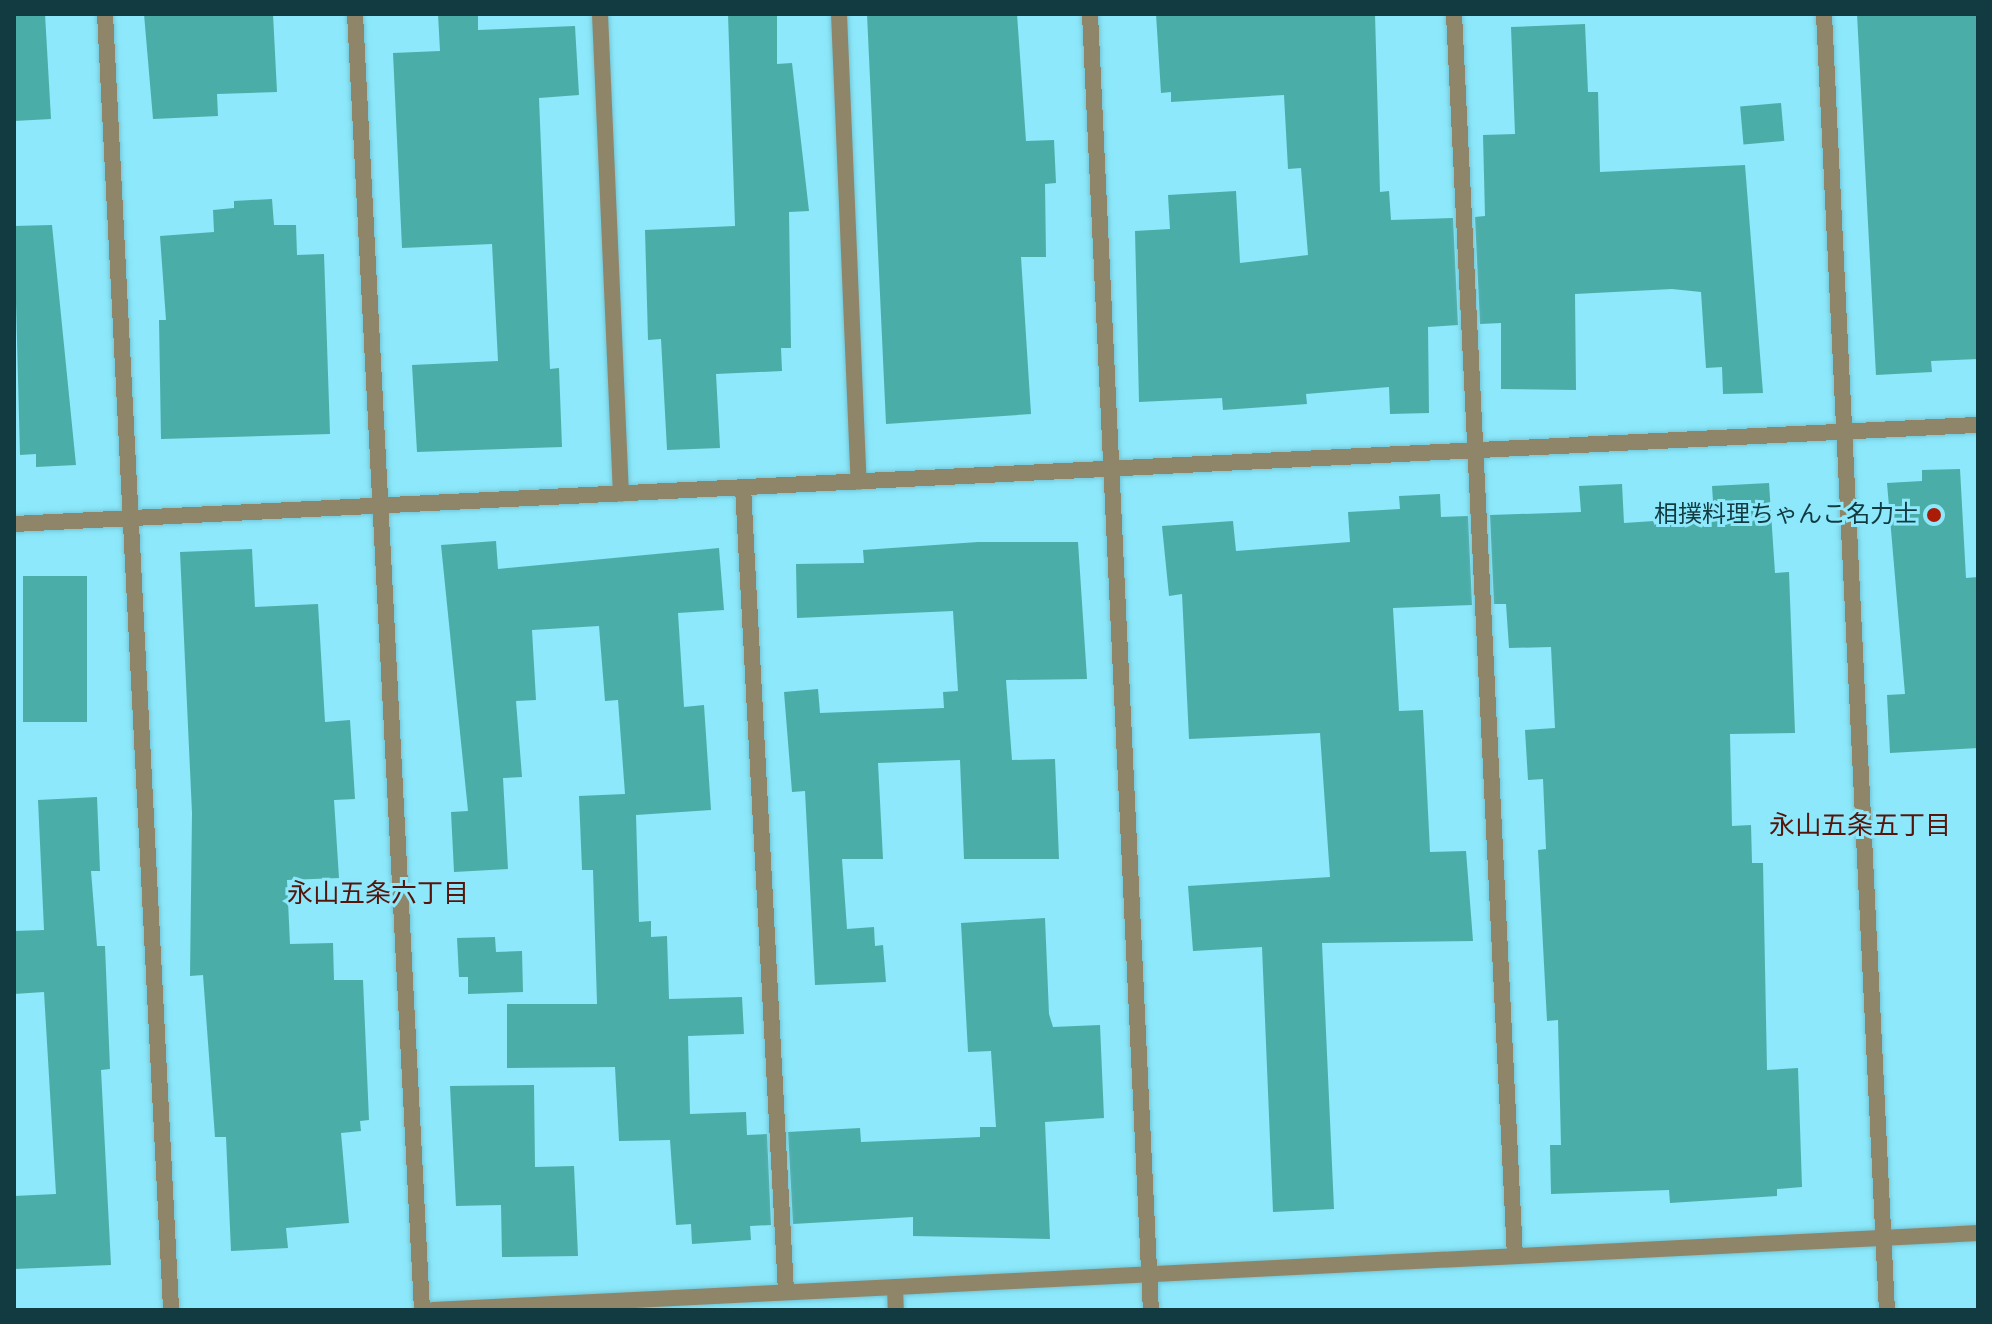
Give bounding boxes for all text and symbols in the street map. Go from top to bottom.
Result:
place label: 相撲料理ちゃんこ名力士 [1654,501,1918,529]
marker: 相撲料理ちゃんこ名力士 [1925,506,1943,524]
district label: 永山五条五丁目 [1769,810,1951,842]
district label: 永山五条六丁目 [287,878,469,910]

